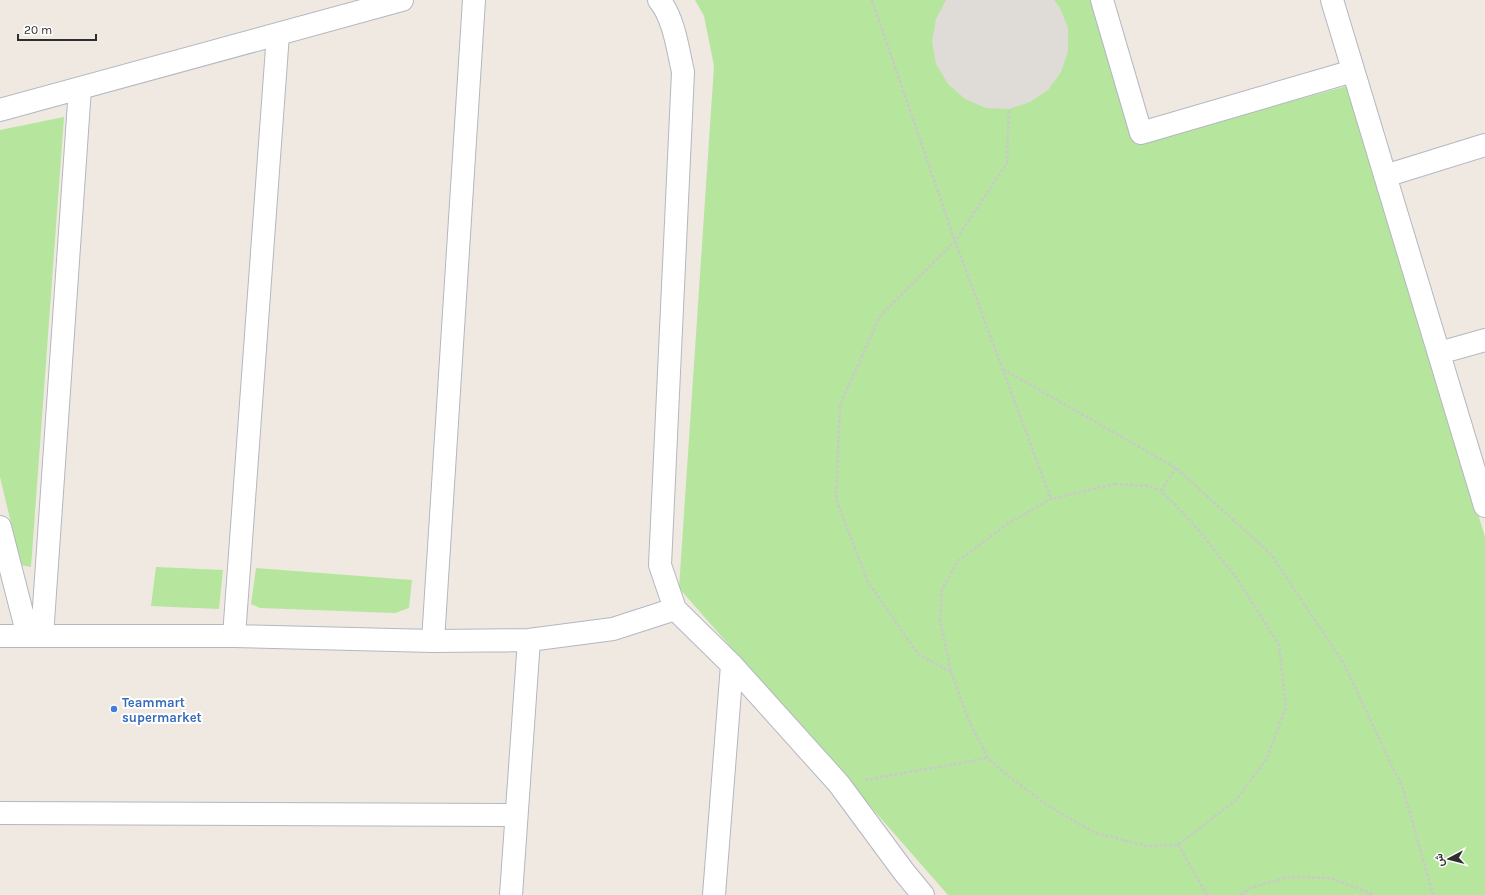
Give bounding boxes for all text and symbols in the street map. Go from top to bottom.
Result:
scale bar [18,16,96,42]
text: 20 m [24,23,52,37]
place label: Teammart supermarket [122,695,202,725]
marker: Teammart supermarket [109,704,119,714]
north arrow [1429,839,1469,879]
text: ش [1432,853,1447,868]

